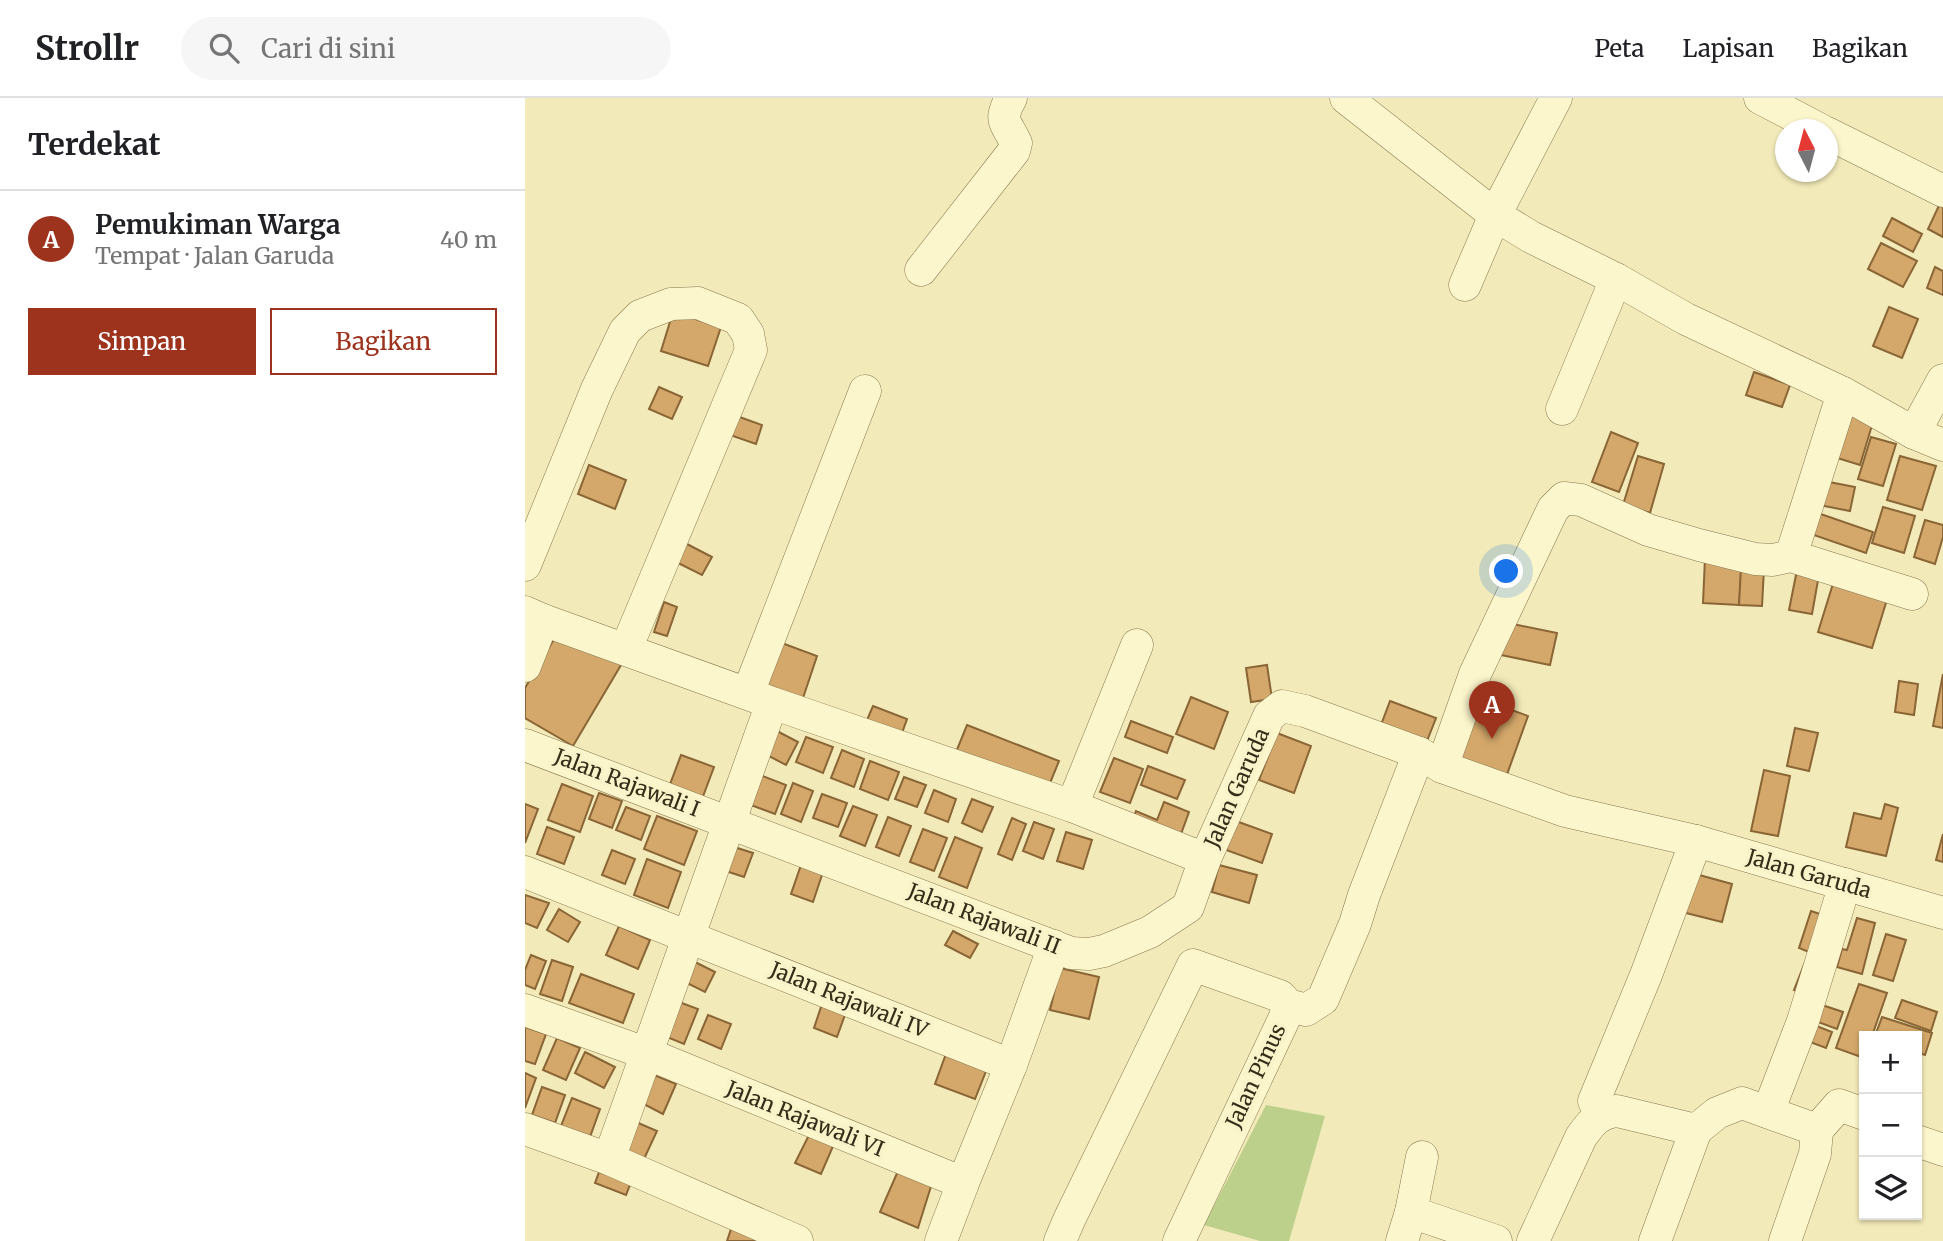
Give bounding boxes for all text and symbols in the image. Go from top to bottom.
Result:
search box [181,17,671,80]
text: Strollr [35,28,139,69]
icon: search [205,29,243,67]
text: Cari di sini [261,32,395,65]
text: Peta [1594,33,1644,64]
text: Lapisan [1682,33,1774,64]
text: Bagikan [1812,33,1908,64]
north arrow [1775,119,1838,182]
text: Terdekat [28,125,161,163]
text: Pemukiman Warga [95,208,340,241]
text: A [43,225,59,254]
text: 40 m [440,225,497,254]
text: Tempat · Jalan Garuda [95,241,334,270]
button: Simpan [28,308,256,375]
button: Bagikan [270,308,497,375]
your location [1489,554,1523,588]
pin: A [1469,681,1515,739]
street label: Jalan Garuda [1198,724,1275,853]
street label: Jalan Rajawali I [550,742,704,823]
street label: Jalan Garuda [1743,843,1875,904]
street label: Jalan Rajawali II [903,877,1064,960]
street label: Jalan Rajawali IV [765,955,933,1044]
street label: Jalan Pinus [1219,1019,1292,1133]
map controls [1859,1031,1922,1220]
button: + [1859,1031,1922,1094]
street label: Jalan Rajawali VI [721,1074,888,1162]
button: − [1859,1094,1922,1157]
button: layers [1859,1157,1922,1220]

